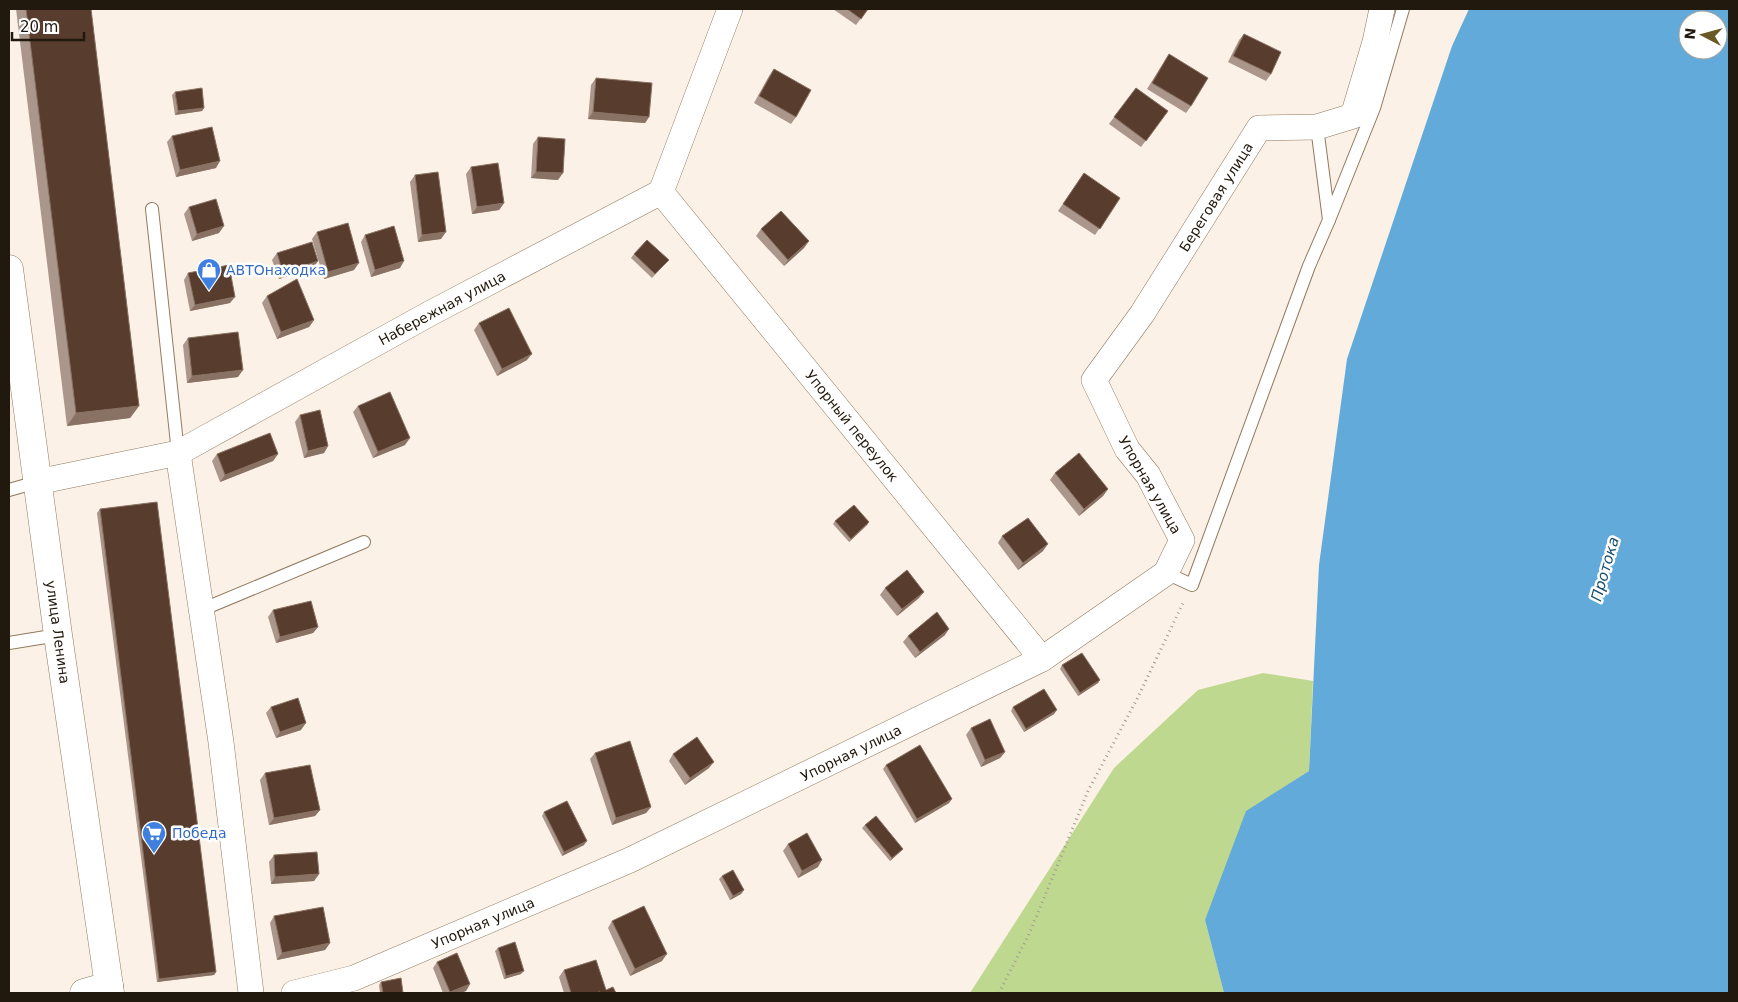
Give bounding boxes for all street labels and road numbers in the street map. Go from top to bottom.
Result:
street label: Береговая улица [1176,139,1256,255]
street label: Набережная улица [376,268,508,348]
street label: Упорный переулок [802,367,902,485]
street label: Упорная улица [1116,433,1184,537]
street label: улица Ленина [43,579,73,685]
street label: Упорная улица [798,722,904,784]
street label: Упорная улица [429,894,537,952]

